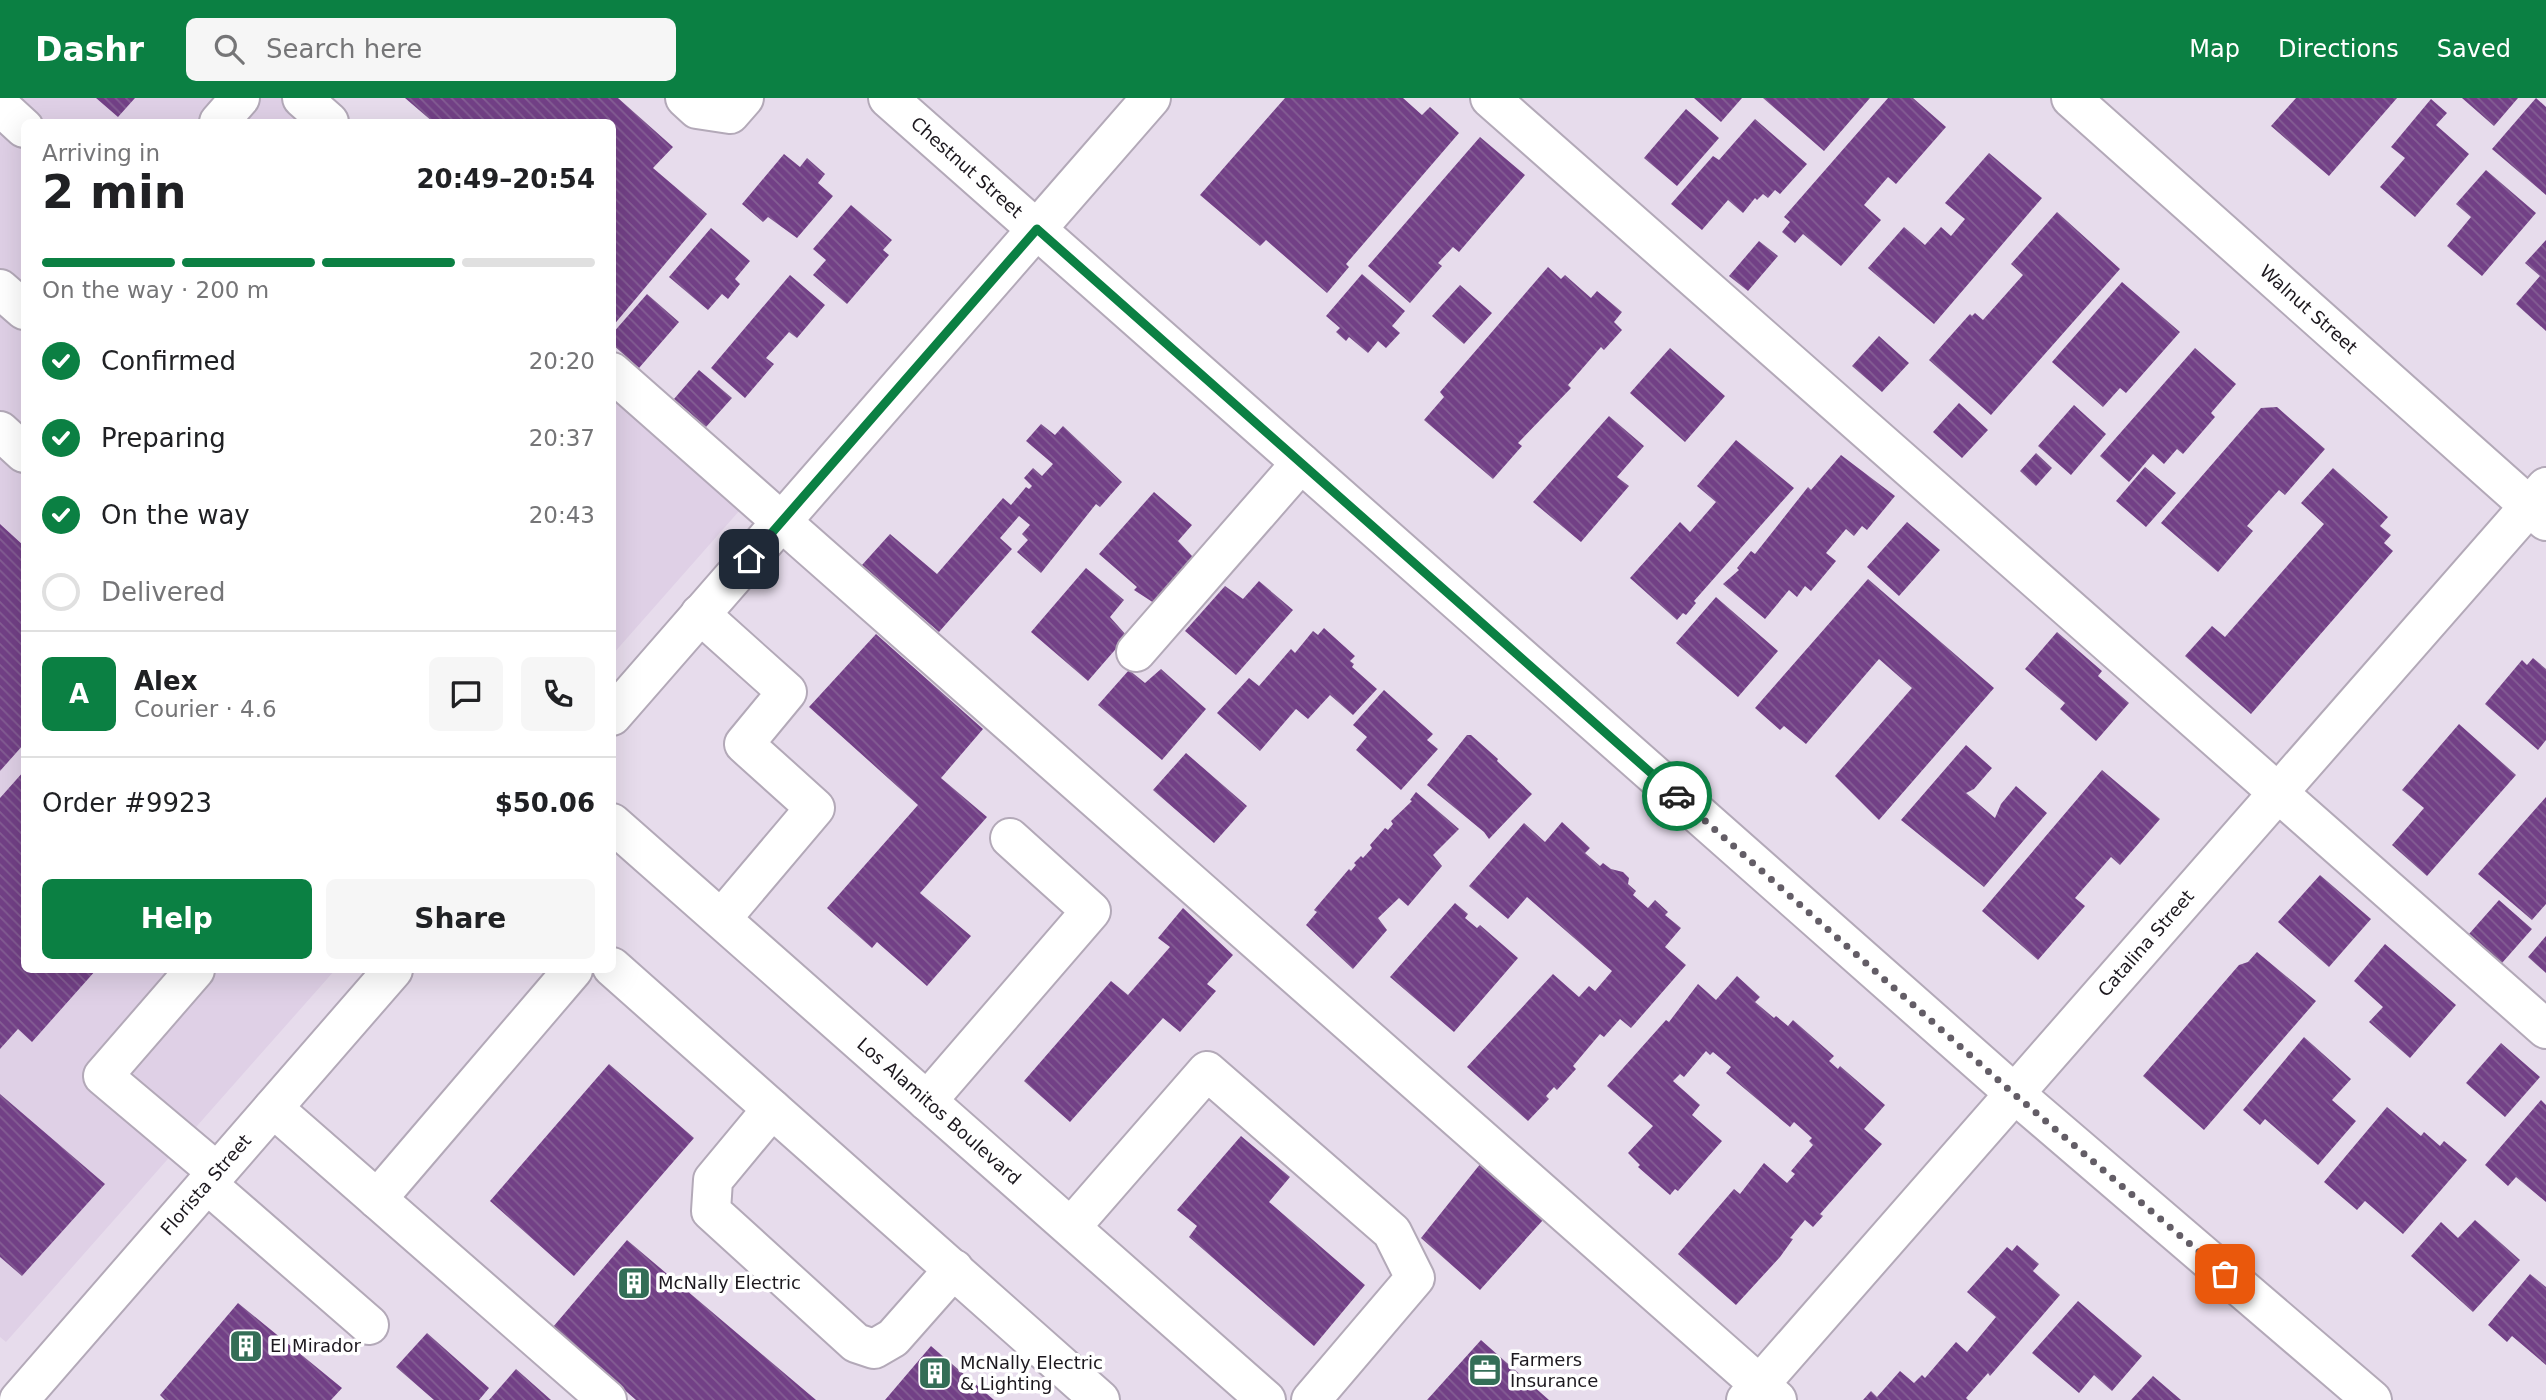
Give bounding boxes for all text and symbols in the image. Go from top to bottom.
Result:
search box [186,18,676,81]
text: Dashr [35,30,144,69]
icon: search [210,30,248,68]
text: Search here [266,34,422,64]
text: Map [2189,35,2240,63]
text: Directions [2278,35,2399,63]
text: Saved [2437,35,2511,63]
street label: Chestnut Street [907,112,1027,222]
text: Arriving in [42,140,160,166]
text: 20:49–20:54 [416,164,595,194]
text: 2 min [42,165,186,219]
street label: Walnut Street [2256,260,2362,358]
text: On the way · 200 m [42,277,269,303]
icon: check [42,342,80,380]
text: Confirmed [101,346,236,376]
text: 20:20 [529,348,595,374]
icon: check [42,419,80,457]
text: Preparing [101,423,226,453]
text: 20:37 [529,425,595,451]
icon: check [42,496,80,534]
text: On the way [101,500,250,530]
text: 20:43 [529,502,595,528]
pin [719,529,779,589]
icon: home [730,540,768,578]
text: Delivered [101,577,225,607]
button: chat [429,657,503,731]
button: phone [521,657,595,731]
text: Alex [134,666,197,696]
text: A [69,679,89,709]
text: Courier · 4.6 [134,696,277,722]
courier [1642,761,1712,831]
icon: car [1658,777,1696,815]
text: Order #9923 [42,788,212,818]
text: $50.06 [495,788,595,818]
button: Help [42,879,312,959]
button: Share [326,879,595,959]
street label: Catalina Street [2093,886,2198,1001]
street label: Los Alamitos Boulevard [853,1033,1025,1189]
street label: Florista Street [156,1130,255,1239]
pin [2195,1244,2255,1304]
icon: bag [2206,1255,2244,1293]
building icon: McNally Electric [615,1264,653,1302]
place label: McNally Electric [658,1272,801,1293]
building icon: El Mirador [227,1327,265,1365]
place label: El Mirador [270,1335,361,1356]
place label: Farmers Insurance [1510,1349,1598,1391]
office icon: Farmers Insurance [1466,1351,1504,1389]
place label: McNally Electric & Lighting [960,1352,1103,1394]
building icon: McNally Electric & Lighting [916,1354,954,1392]

